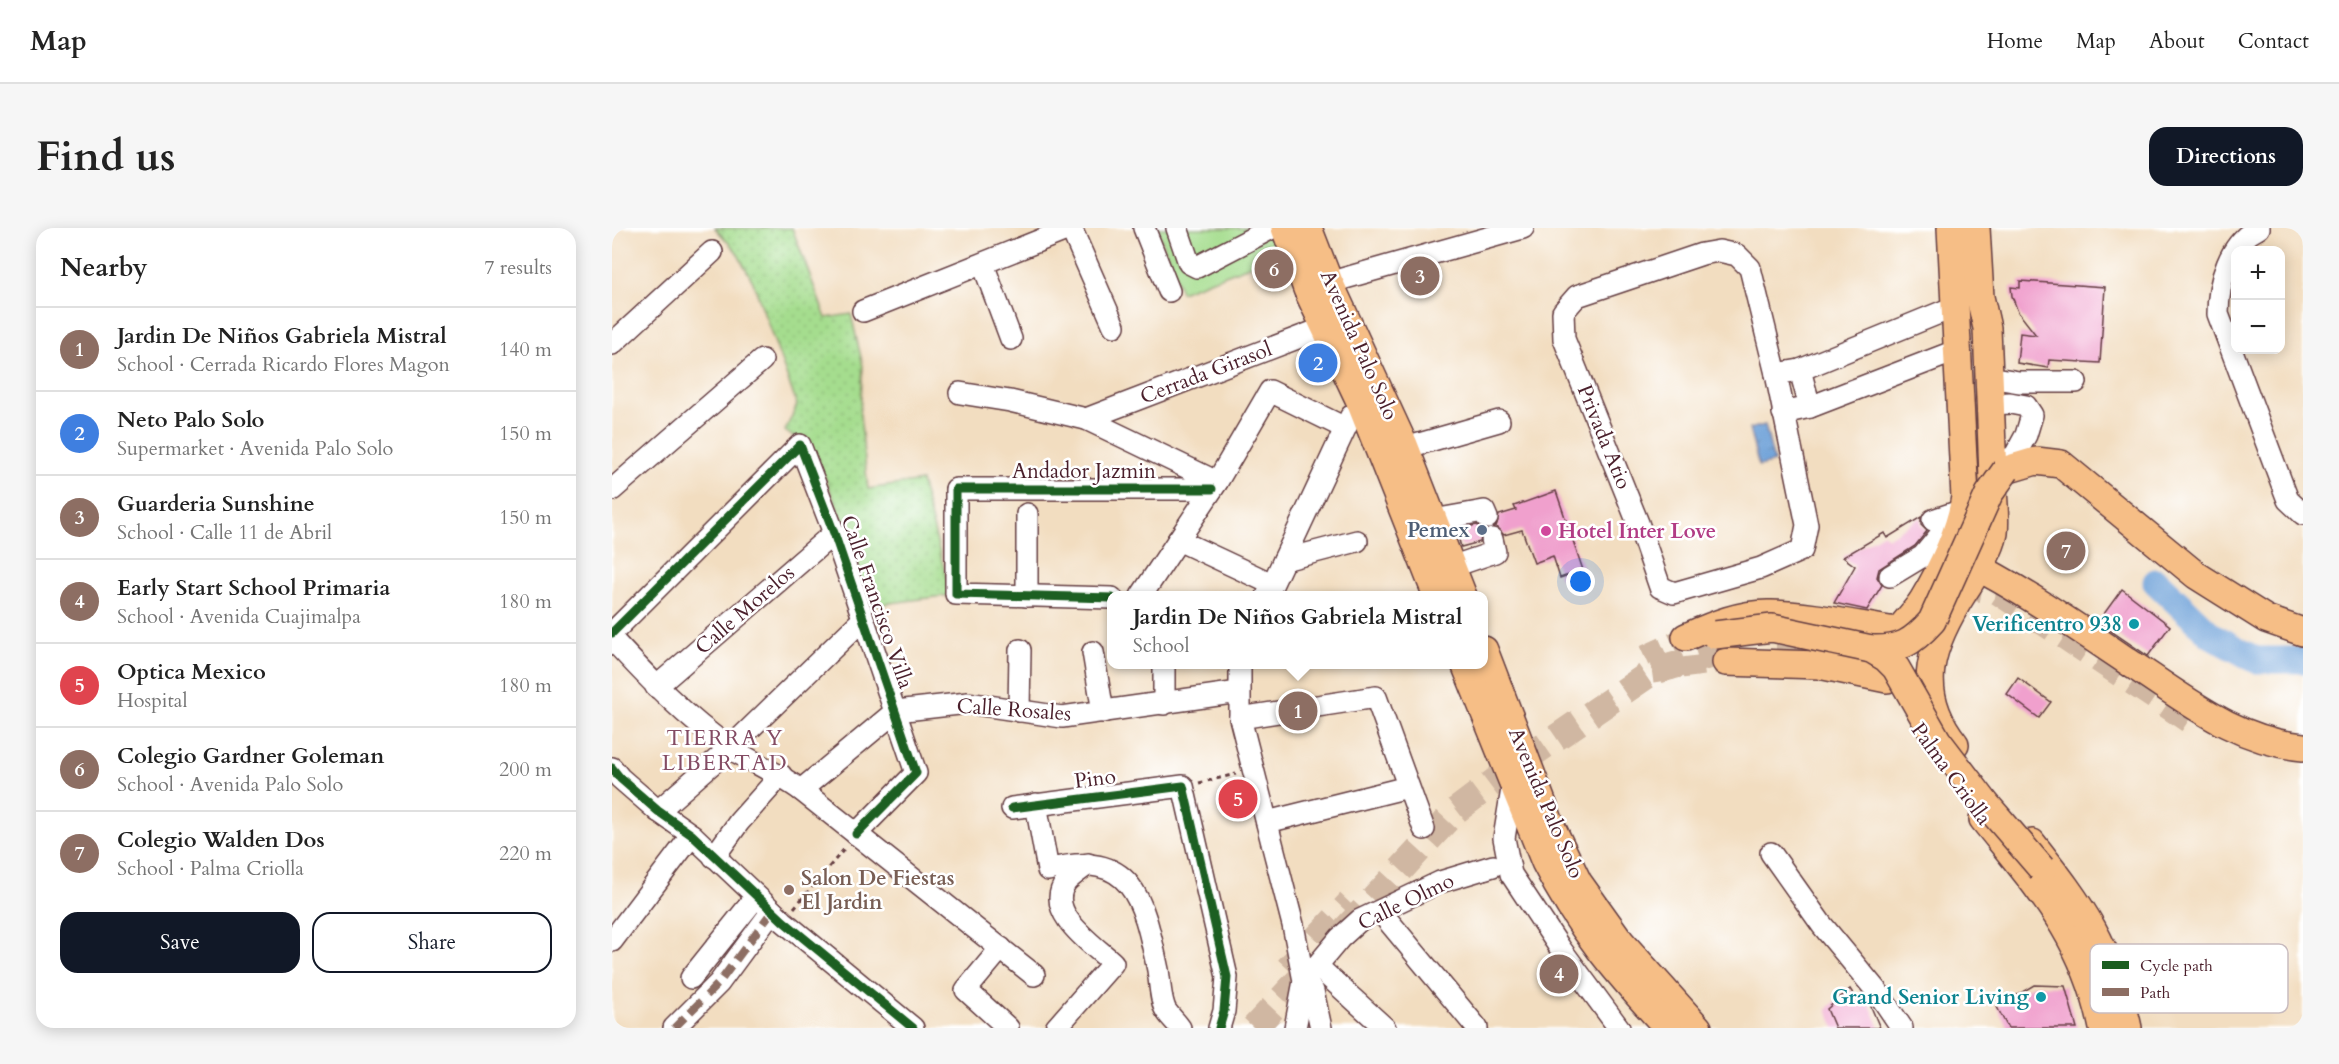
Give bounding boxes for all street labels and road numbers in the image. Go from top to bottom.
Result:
street label: Avenida Palo Solo [1313,265,1405,425]
street label: Cerrada Girasol [1136,335,1276,411]
street label: Privada Atio [1570,380,1638,494]
street label: Andador Jazmin [1012,457,1156,486]
street label: Calle Francisco Villa [834,511,920,693]
street label: Calle Morelos [689,559,801,661]
street label: Calle Rosales [956,692,1072,728]
street label: Palma Criolla [1904,717,1998,831]
street label: Avenida Palo Solo [1501,723,1591,883]
street label: Pino [1073,762,1117,796]
street label: Calle Olmo [1353,866,1459,938]

